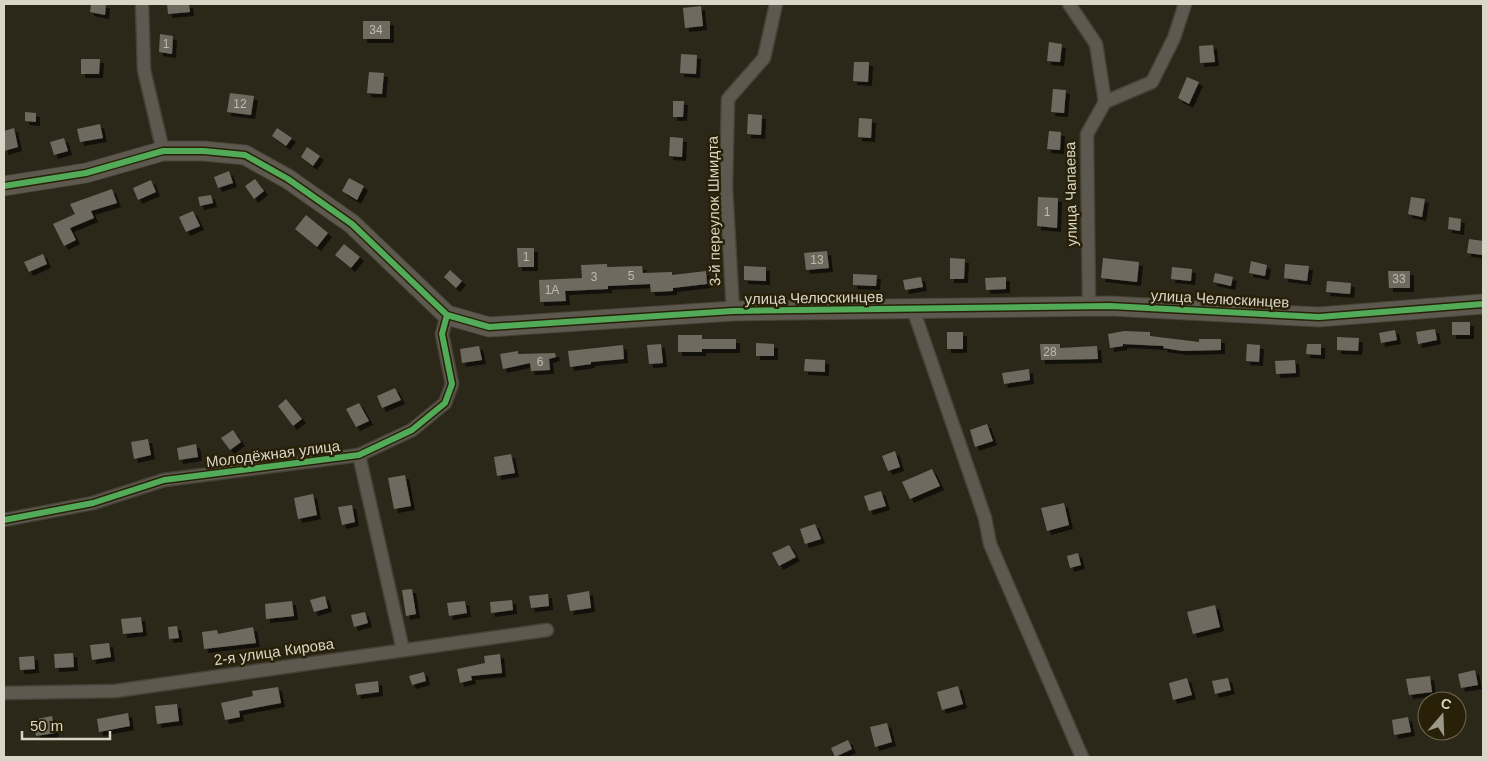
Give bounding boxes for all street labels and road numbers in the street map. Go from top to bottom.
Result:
street label: 3-й переулок Шмидта [704,135,723,286]
street label: улица Чапаева [1061,141,1080,247]
street label: улица Челюскинцев [1150,286,1290,311]
street label: улица Челюскинцев [744,288,884,307]
street label: Молодёжная улица [205,437,342,470]
street label: 2-я улица Кирова [213,635,336,668]

